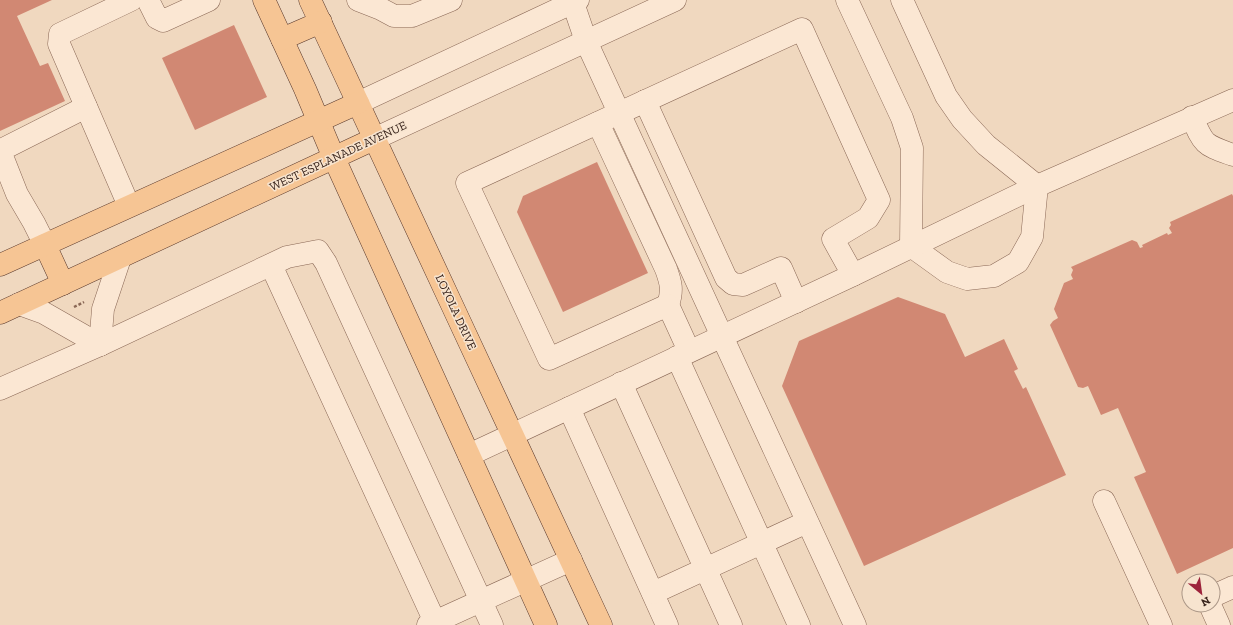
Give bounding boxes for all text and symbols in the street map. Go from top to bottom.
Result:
street label: WEST ESPLANADE AVENUE [267,118,409,194]
street label: LOYOLA DRIVE [432,272,480,352]
north arrow [1181,573,1221,613]
text: N [1198,594,1212,609]

